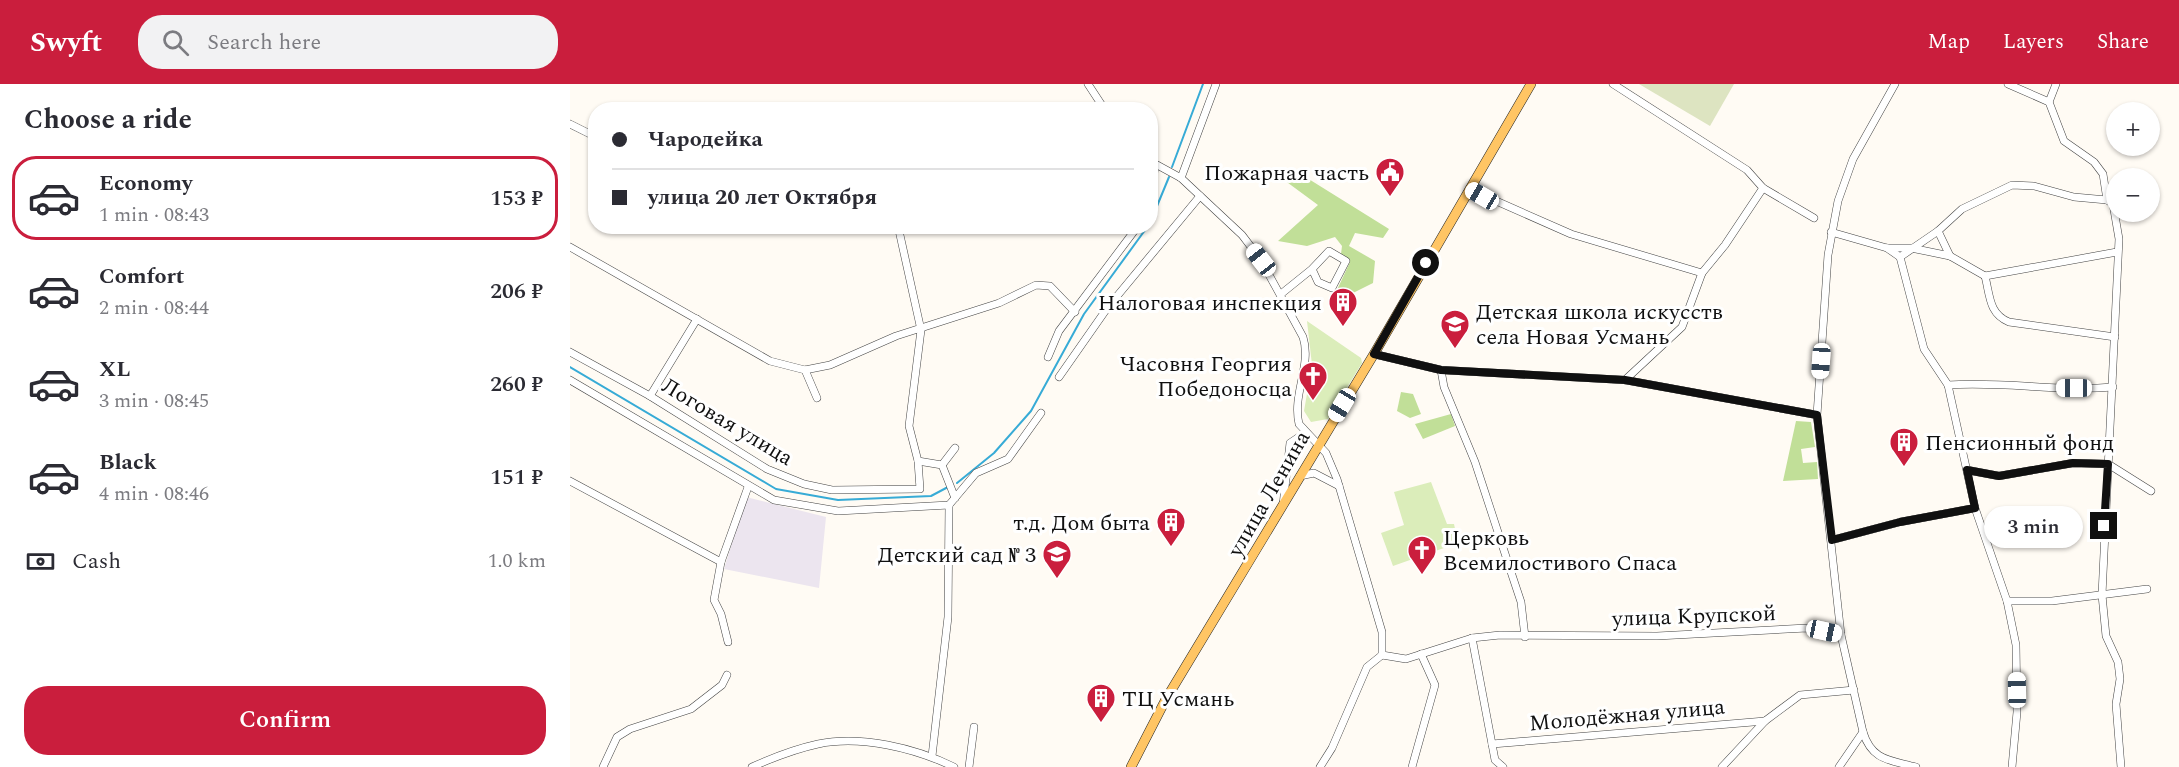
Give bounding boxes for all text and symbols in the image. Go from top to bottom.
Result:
search box [138,15,558,69]
text: Swyft [30,21,102,64]
icon: search [159,26,192,59]
text: Search here [207,26,321,59]
text: Map [1928,26,1970,58]
text: Layers [2003,26,2064,58]
text: Share [2097,26,2149,58]
text: Choose a ride [24,99,192,141]
map controls [2106,102,2160,222]
button: + [2106,102,2160,156]
text: Чародейка [648,123,763,156]
public building icon: Пожарная часть [1374,156,1406,198]
place label: Пожарная часть [1204,157,1369,190]
text: Economy [99,167,192,200]
button: − [2106,168,2160,222]
icon: car [27,171,81,225]
car [1462,179,1502,213]
text: улица 20 лет Октября [648,181,877,214]
text: 153 ₽ [490,182,543,215]
text: 1 min · 08:43 [99,200,209,230]
car [1243,240,1279,280]
route start [1412,249,1439,276]
text: Comfort [99,260,184,293]
icon: car [27,264,81,318]
text: 206 ₽ [490,275,543,308]
building icon: Налоговая инспекция [1327,286,1359,328]
place label: Налоговая инспекция [1098,287,1322,320]
text: 2 min · 08:44 [99,293,209,323]
place label: Детская школа искусств села Новая Усмань [1476,296,1723,354]
school or university icon: Детская школа искусств села Новая Усмань [1439,308,1471,350]
car [1811,342,1831,380]
place label: Часовня Георгия Победоносца [1120,348,1292,406]
text: XL [99,353,130,386]
icon: car [27,357,81,411]
church icon: Часовня Георгия Победоносца [1297,360,1329,402]
text: 260 ₽ [490,368,543,401]
street label: Логовая улица [655,370,800,475]
car [2056,379,2092,397]
car [1325,385,1359,425]
text: 3 min · 08:45 [99,386,209,416]
street label: улица Ленина [1219,424,1319,564]
building icon: Пенсионный фонд [1888,426,1920,468]
place label: Пенсионный фонд [1925,427,2114,460]
text: Black [99,446,157,479]
icon: car [27,450,81,504]
text: 151 ₽ [490,461,543,494]
text: 4 min · 08:46 [99,479,209,509]
callout: 3 min [1984,505,2083,547]
building icon: т.д. Дом быта [1155,506,1187,548]
place label: т.д. Дом быта [1013,507,1150,540]
text: 3 min [2008,512,2059,542]
route end [2090,512,2117,539]
place label: Церковь Всемилостивого Спаса [1443,522,1677,580]
church icon: Церковь Всемилостивого Спаса [1406,534,1438,576]
school or university icon: Детский сад № 3 [1041,538,1073,580]
place label: Детский сад № 3 [878,539,1036,572]
icon: cash [24,545,57,578]
text: Cash [72,545,121,578]
text: 1.0 km [488,546,546,576]
street label: улица Крупской [1611,597,1777,636]
car [1805,618,1843,644]
car [2008,672,2026,708]
building icon: ТЦ Усмань [1085,682,1117,724]
place label: ТЦ Усмань [1122,683,1234,716]
button: Confirm [24,686,546,755]
street label: Молодёжная улица [1528,690,1727,740]

